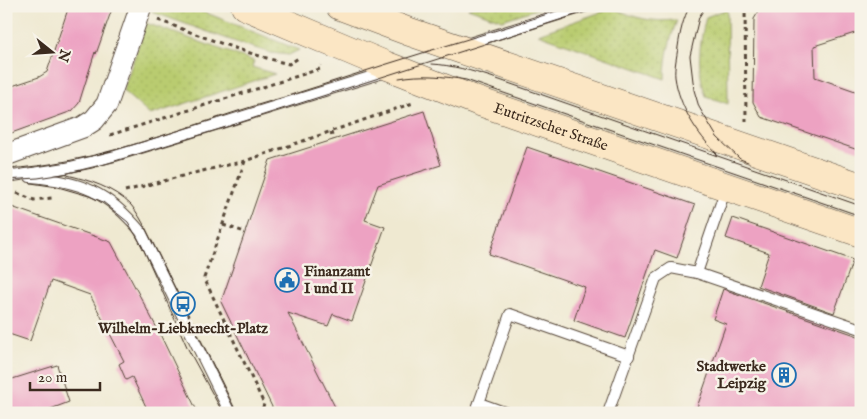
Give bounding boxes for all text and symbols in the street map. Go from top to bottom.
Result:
north arrow [28,28,78,78]
text: N [53,46,74,64]
street label: Eutritzscher Straße [491,98,611,155]
place label: Finanzamt I und II [304,262,371,298]
public building icon: Finanzamt I und II [274,267,300,293]
bus stop icon: Wilhelm-Liebknecht-Platz [170,291,196,317]
place label: Wilhelm-Liebknecht-Platz [97,319,268,338]
place label: Stadtwerke Leipzig [697,357,767,393]
scale bar [30,359,100,391]
building icon: Stadtwerke Leipzig [771,362,797,388]
text: 20 m [38,368,68,387]

